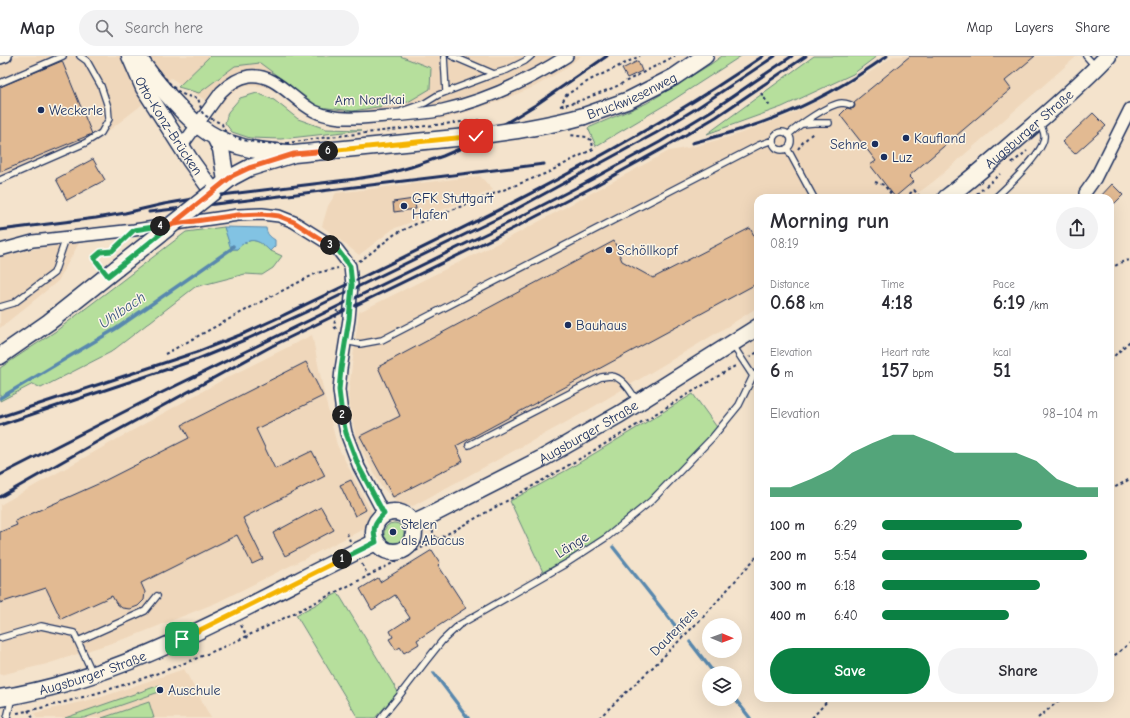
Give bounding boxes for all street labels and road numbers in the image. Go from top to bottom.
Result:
street label: Bruckwiesenweg [585,69,680,123]
street label: Otto-Konz-Brücken [131,74,207,178]
street label: Augsburger Straße [981,86,1077,172]
street label: Am Nordkai [335,91,405,109]
street label: Augsburger Straße [536,396,641,467]
street label: Länge [552,528,592,562]
street label: Dautenfels [646,604,702,660]
street label: Augsburger Straße [37,647,148,698]

